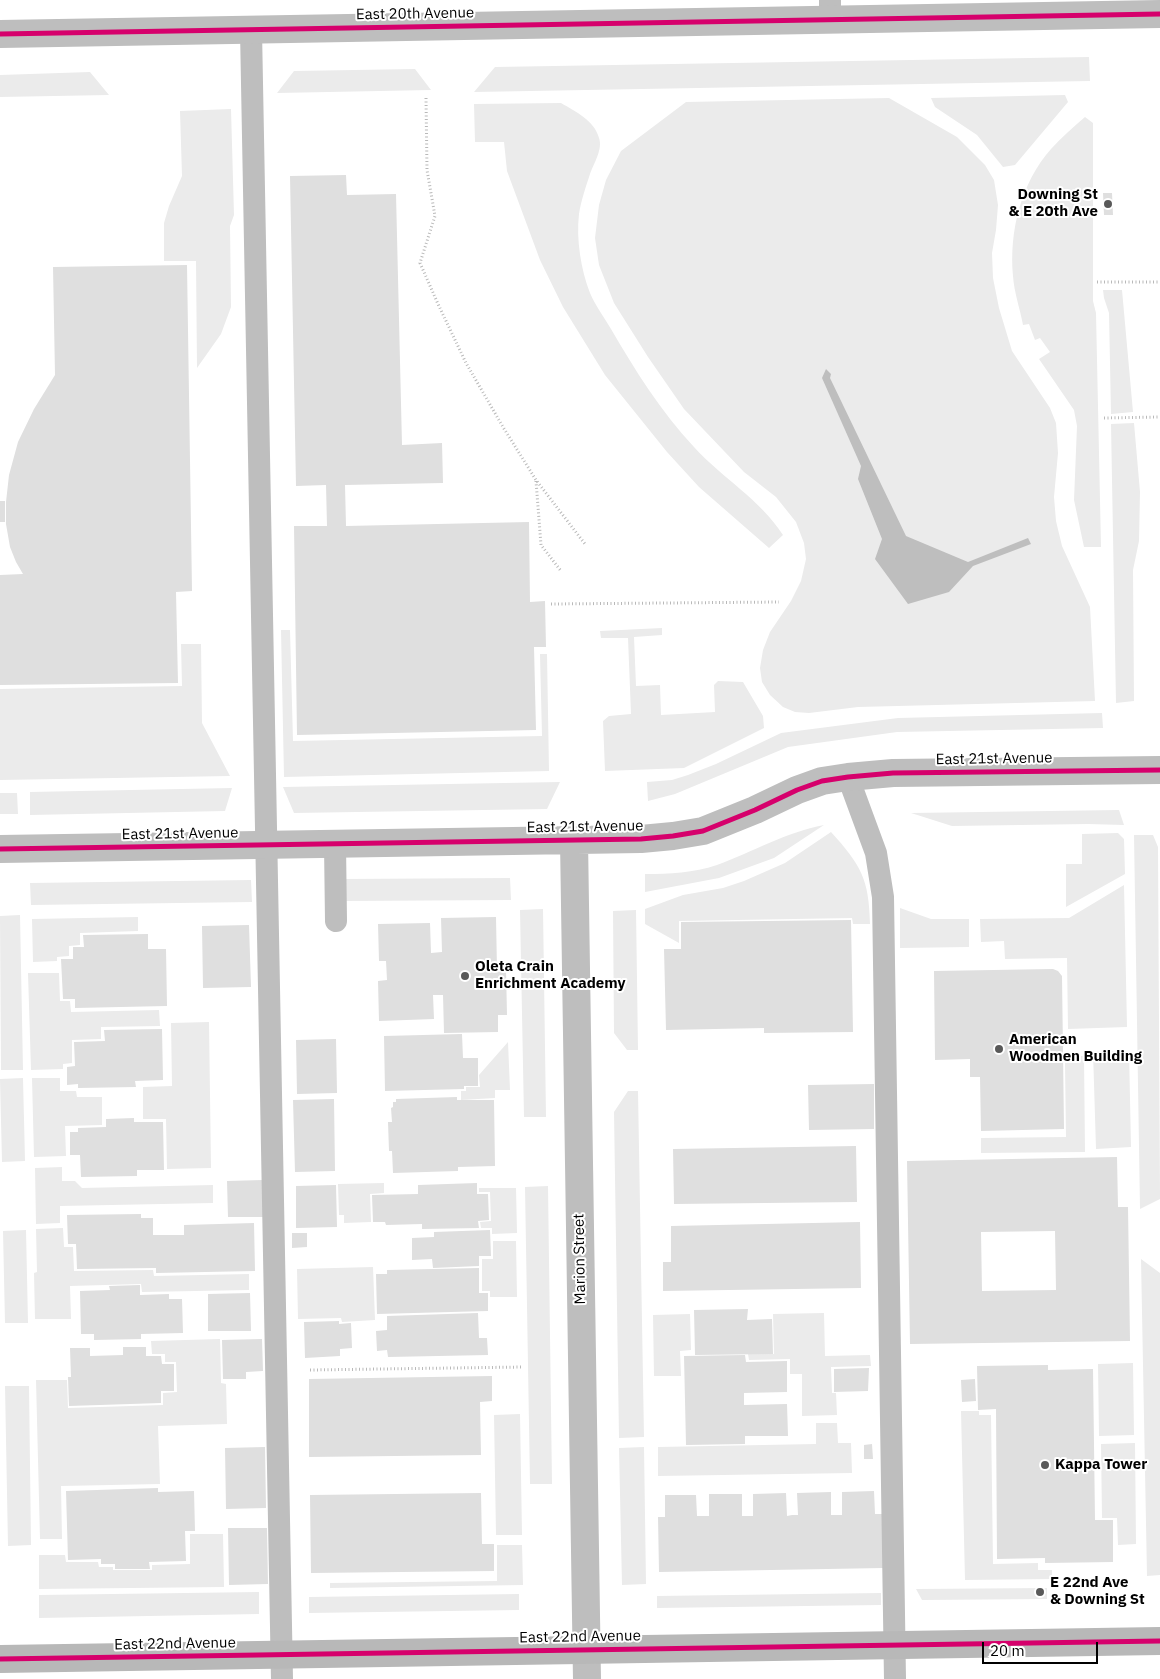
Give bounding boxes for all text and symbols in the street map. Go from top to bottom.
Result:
street label: East 20th Avenue [356,4,474,24]
place label: Downing St & E 20th Ave [1009,186,1098,221]
marker: Downing St & E 20th Ave [1102,198,1114,210]
street label: East 21st Avenue [935,749,1053,769]
street label: East 21st Avenue [526,817,644,837]
street label: East 21st Avenue [121,824,239,844]
place label: Oleta Crain Enrichment Academy [475,958,626,993]
marker: Oleta Crain Enrichment Academy [459,970,471,982]
place label: American Woodmen Building [1009,1031,1142,1066]
marker: American Woodmen Building [993,1043,1005,1055]
street label: Marion Street [570,1213,590,1305]
place label: Kappa Tower [1055,1456,1147,1474]
marker: Kappa Tower [1039,1459,1051,1471]
place label: E 22nd Ave & Downing St [1050,1574,1145,1609]
marker: E 22nd Ave & Downing St [1034,1586,1046,1598]
street label: East 22nd Avenue [519,1627,641,1647]
scale bar [985,1632,1101,1664]
street label: East 22nd Avenue [114,1634,236,1654]
text: 20 m [990,1641,1025,1660]

